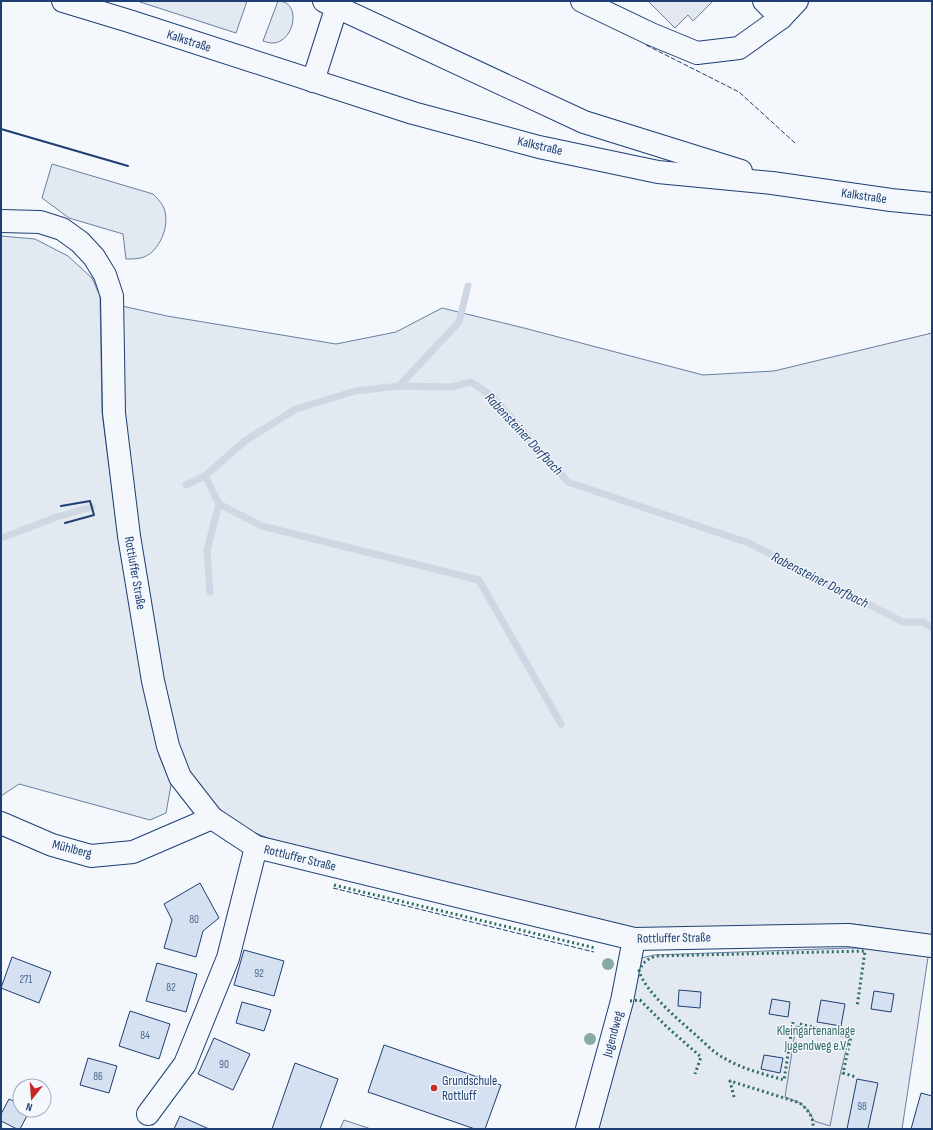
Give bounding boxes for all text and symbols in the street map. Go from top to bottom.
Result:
street label: Kalkstraße [165,26,213,56]
street label: Kalkstraße [516,133,564,159]
street label: Kalkstraße [840,185,888,207]
water label: Rabensteiner Dorfbach [481,389,567,479]
street label: Rottluffer Straße [121,535,149,611]
water label: Rabensteiner Dorfbach [769,548,871,612]
street label: Mühlberg [50,836,94,862]
street label: Rottluffer Straße [262,841,338,875]
house number: 80 [189,913,199,926]
street label: Rottluffer Straße [637,929,711,947]
house number: 92 [254,967,264,980]
house number: 271 [20,973,33,986]
house number: 82 [166,981,176,994]
street label: Jugendweg [599,1009,627,1060]
park label: Kleingartenanlage Jugendweg e.V. [777,1023,855,1054]
house number: 84 [140,1029,150,1042]
house number: 90 [219,1058,229,1071]
house number: 86 [93,1070,103,1083]
place label: Grundschule Rottluff [442,1073,497,1104]
north arrow [12,1078,52,1118]
marker: Grundschule Rottluff [429,1083,439,1093]
text: N [24,1100,34,1114]
house number: 98 [857,1100,867,1113]

